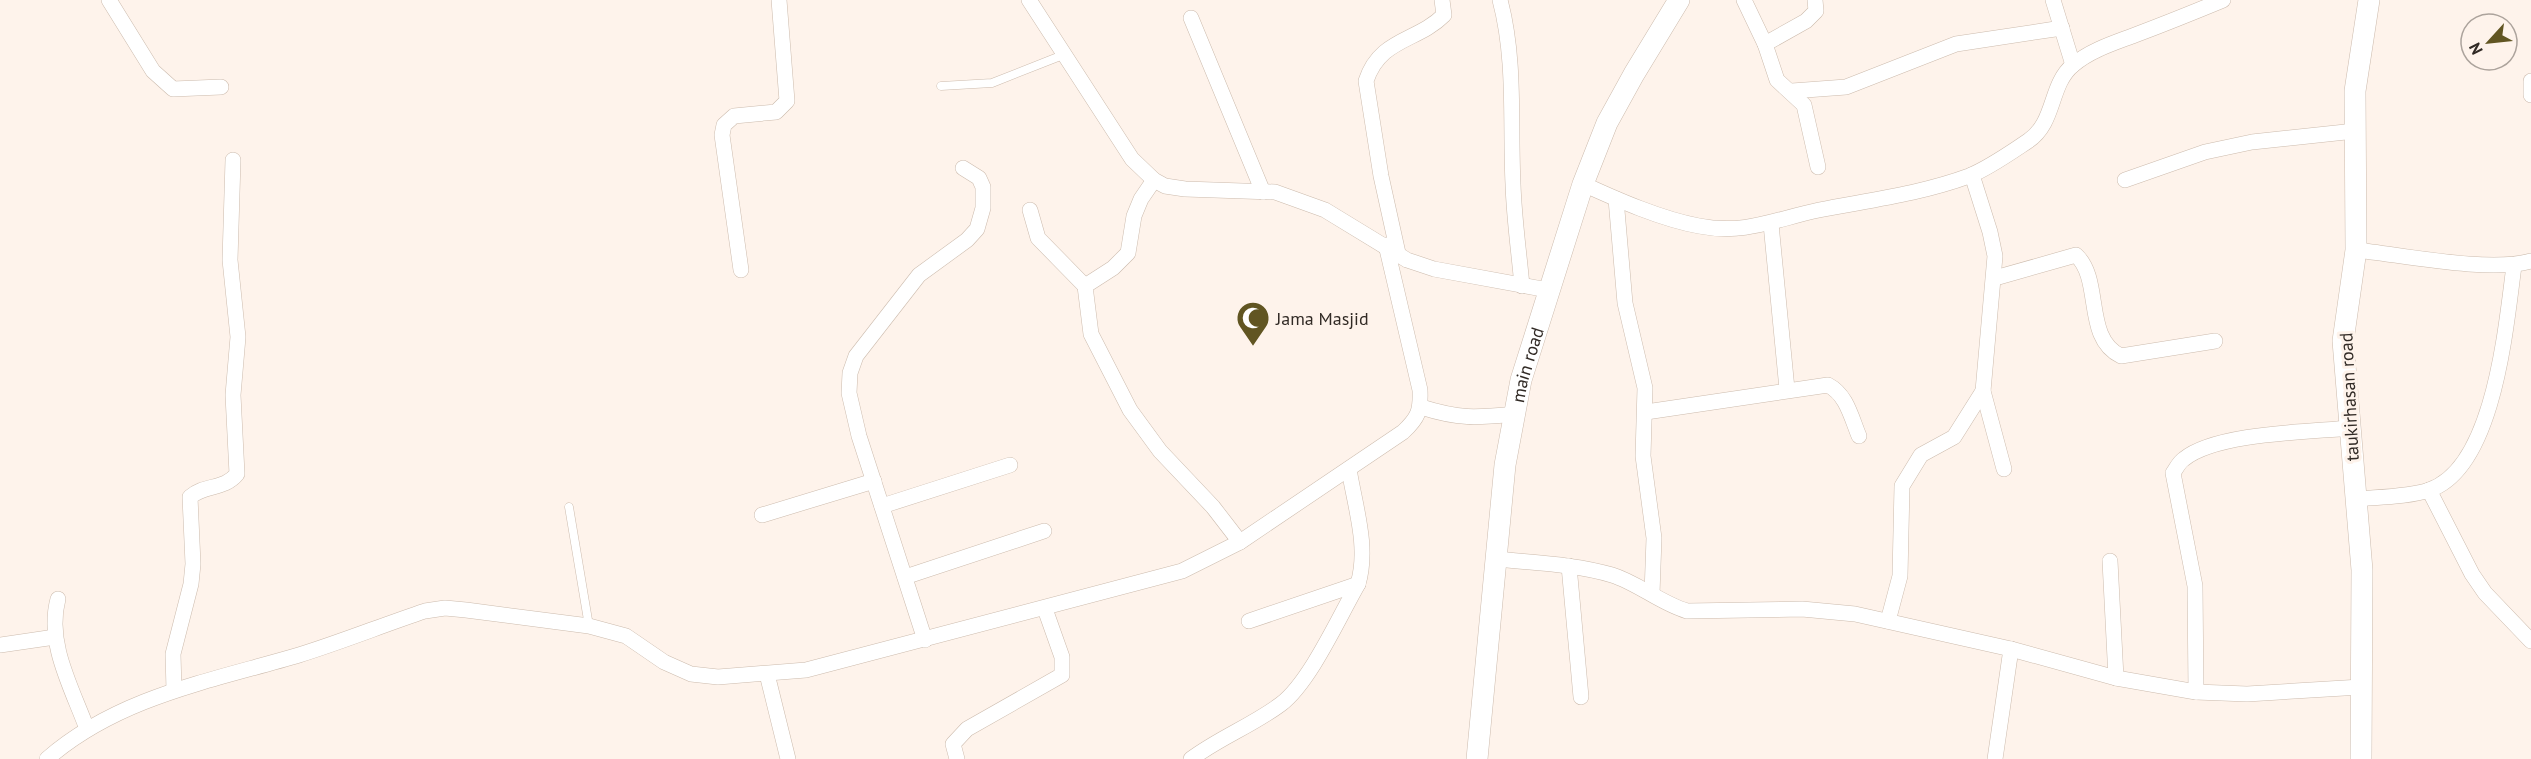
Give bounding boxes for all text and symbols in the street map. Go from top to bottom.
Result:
north arrow [2459,12,2519,72]
text: N [2464,40,2487,58]
mosque icon: Jama Masjid [1235,300,1271,347]
place label: Jama Masjid [1275,307,1369,330]
street label: main road [1506,324,1549,404]
street label: taukirhasan road [2334,332,2364,462]

